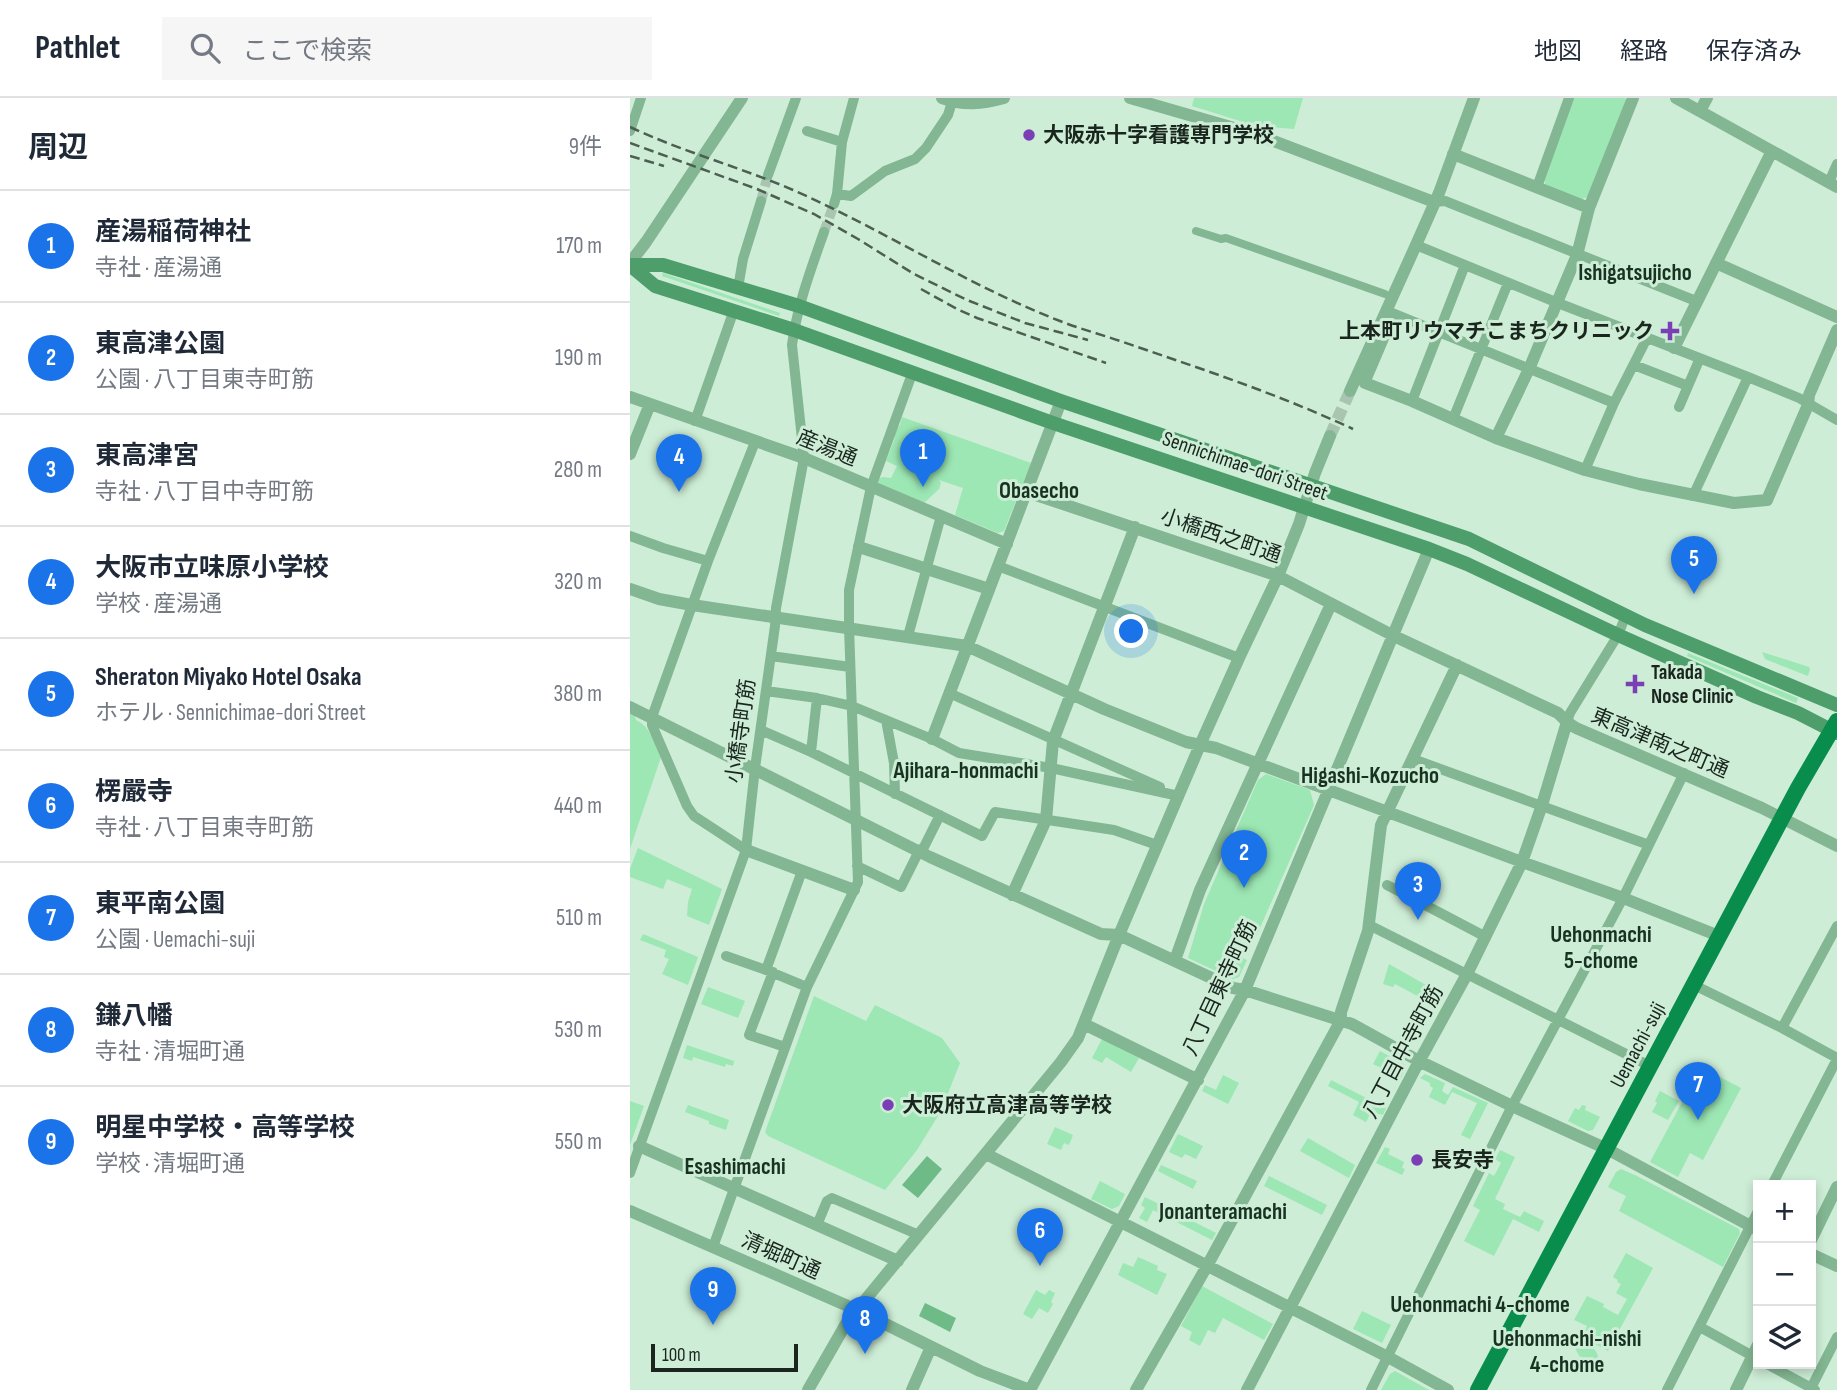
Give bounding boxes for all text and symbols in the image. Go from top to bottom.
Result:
search box [162,17,652,80]
text: Pathlet [35,28,120,68]
icon: search [186,29,224,67]
text: ここで検索 [242,36,372,67]
text: 地図 [1534,37,1582,66]
text: 経路 [1620,37,1668,66]
text: 保存済み [1706,37,1802,66]
place label: 大阪赤十字看護専門学校 [1043,123,1274,148]
marker: 大阪赤十字看護専門学校 [1021,127,1037,143]
text: 周辺 [28,130,88,166]
text: 9件 [569,133,602,161]
text: 産湯稲荷神社 [95,217,251,248]
text: 1 [46,232,56,260]
text: 170 m [556,232,602,260]
text: 寺社 · 産湯通 [95,254,222,282]
district label: Ishigatsujicho [1578,259,1692,287]
place label: 上本町リウマチこまちクリニック [1339,319,1654,344]
marker: 上本町リウマチこまちクリニック [1660,321,1680,341]
text: 東高津公園 [95,329,225,360]
text: 2 [46,344,56,372]
text: 190 m [555,344,602,372]
text: 公園 · 八丁目東寺町筋 [95,366,314,394]
street label: 産湯通 [793,425,861,471]
street label: Sennichimae-dori Street [1159,426,1331,506]
pin: 1 [900,429,946,487]
pin: 4 [656,434,702,492]
text: 東高津宮 [95,441,199,472]
text: 3 [46,456,56,484]
text: 280 m [554,456,602,484]
district label: Obasecho [999,477,1079,505]
text: 寺社 · 八丁目中寺町筋 [95,478,314,506]
street label: 小橋西之町通 [1157,504,1285,568]
pin: 5 [1671,536,1717,594]
text: 大阪市立味原小学校 [95,553,329,584]
text: 4 [46,568,56,596]
text: 320 m [554,568,602,596]
text: 学校 · 産湯通 [95,590,222,618]
your location [1114,614,1148,648]
place label: Takada Nose Clinic [1651,660,1734,709]
text: Sheraton Miyako Hotel Osaka [95,662,362,693]
marker: Takada Nose Clinic [1625,674,1645,694]
street label: 小橋寺町筋 [721,677,761,785]
text: 5 [46,680,56,708]
text: 380 m [554,680,602,708]
text: ホテル · Sennichimae-dori Street [95,699,366,727]
street label: 東高津南之町通 [1587,703,1733,783]
district label: Ajihara-honmachi [892,757,1039,785]
district label: Higashi-Kozucho [1301,762,1439,790]
text: 楞嚴寺 [95,777,173,808]
text: 6 [46,792,56,820]
text: 440 m [554,792,602,820]
text: 寺社 · 八丁目東寺町筋 [95,814,314,842]
pin: 2 [1221,830,1267,888]
pin: 3 [1395,862,1441,920]
text: 東平南公園 [95,889,225,920]
text: 7 [46,904,56,932]
text: 510 m [556,904,602,932]
street label: 八丁目東寺町筋 [1178,916,1262,1060]
district label: Uehonmachi 5-chome [1550,921,1652,975]
text: 公園 · Uemachi-suji [95,926,255,954]
street label: 八丁目中寺町筋 [1357,981,1449,1123]
street label: Uemachi-suji [1605,998,1671,1092]
text: 鎌八幡 [95,1001,173,1032]
text: 8 [46,1016,56,1044]
text: 530 m [554,1016,602,1044]
text: 寺社 · 清堀町通 [95,1038,245,1066]
pin: 7 [1675,1062,1721,1120]
place label: 大阪府立高津高等学校 [902,1093,1112,1118]
marker: 大阪府立高津高等学校 [880,1097,896,1113]
text: 明星中学校・高等学校 [95,1113,355,1144]
text: 9 [46,1128,56,1156]
text: 550 m [555,1128,602,1156]
place label: 長安寺 [1431,1148,1494,1173]
text: 学校 · 清堀町通 [95,1150,245,1178]
marker: 長安寺 [1409,1152,1425,1168]
district label: Esashimachi [684,1153,786,1181]
map controls [1753,1180,1816,1369]
button: + [1753,1180,1816,1243]
district label: Jonanteramachi [1158,1198,1287,1226]
pin: 6 [1017,1208,1063,1266]
street label: 清堀町通 [738,1227,824,1285]
button: − [1753,1243,1816,1306]
pin: 9 [690,1267,736,1325]
district label: Uehonmachi 4-chome [1390,1291,1570,1319]
pin: 8 [842,1296,888,1354]
button: layers [1753,1306,1816,1369]
district label: Uehonmachi-nishi 4-chome [1492,1325,1642,1379]
scale bar [651,1341,798,1373]
text: 100 m [662,1344,701,1367]

